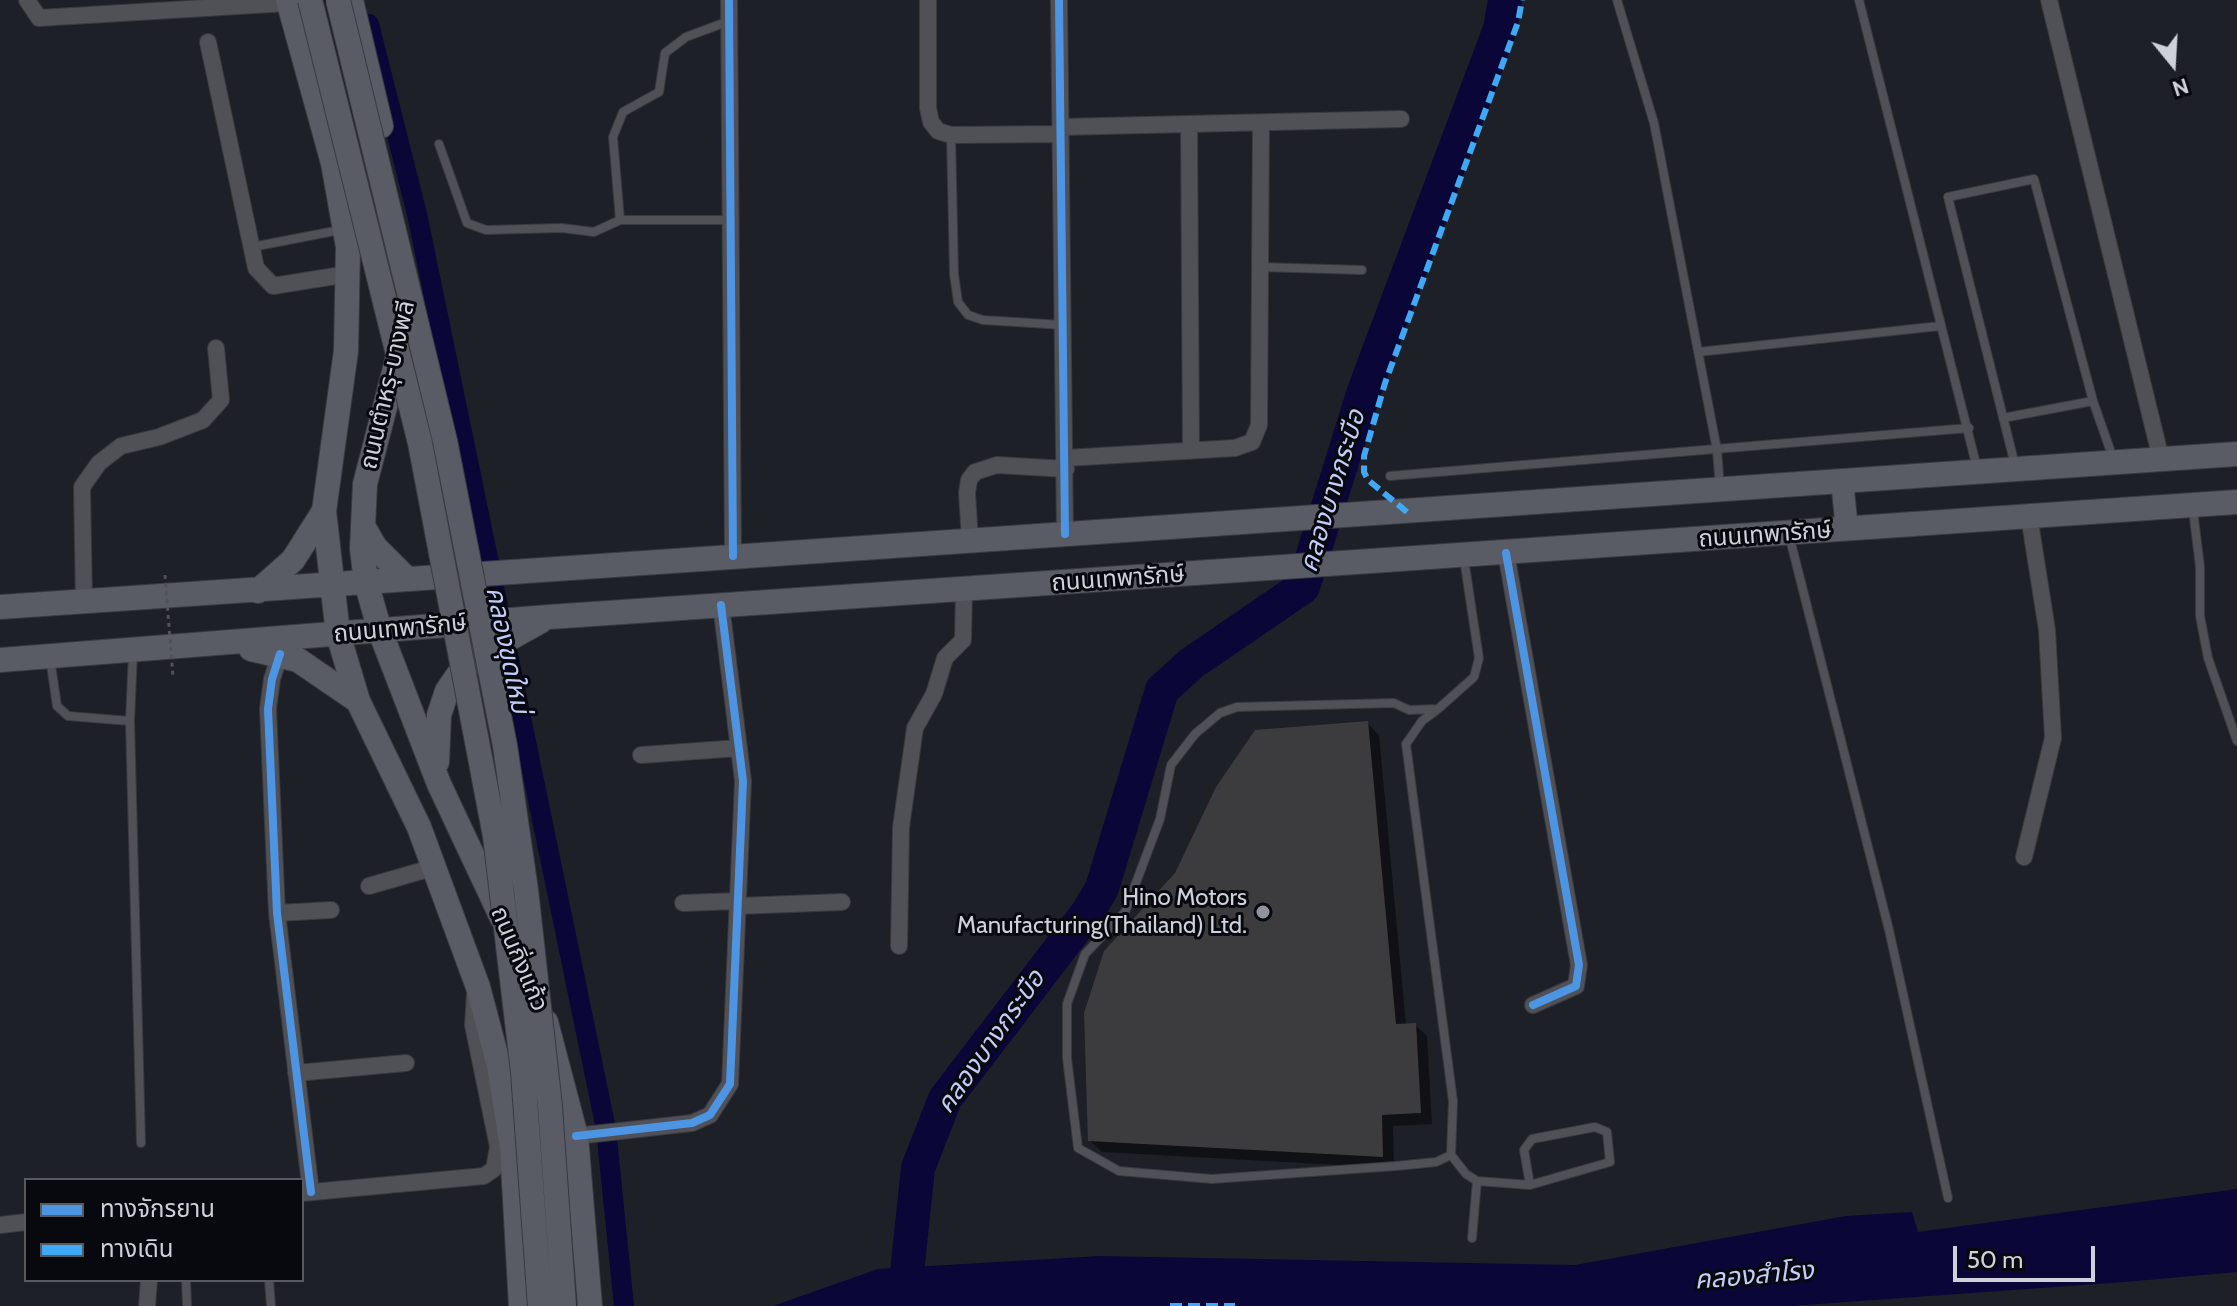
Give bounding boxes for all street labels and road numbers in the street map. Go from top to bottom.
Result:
street label: ถนนตำหรุ-บางพลี [355,298,421,472]
street label: ถนนเทพารักษ์ [1697,516,1833,554]
street label: ถนนเทพารักษ์ [1050,560,1186,598]
street label: ถนนเทพารักษ์ [332,609,468,649]
street label: ถนนกิ่งแก้ว [484,902,554,1016]

